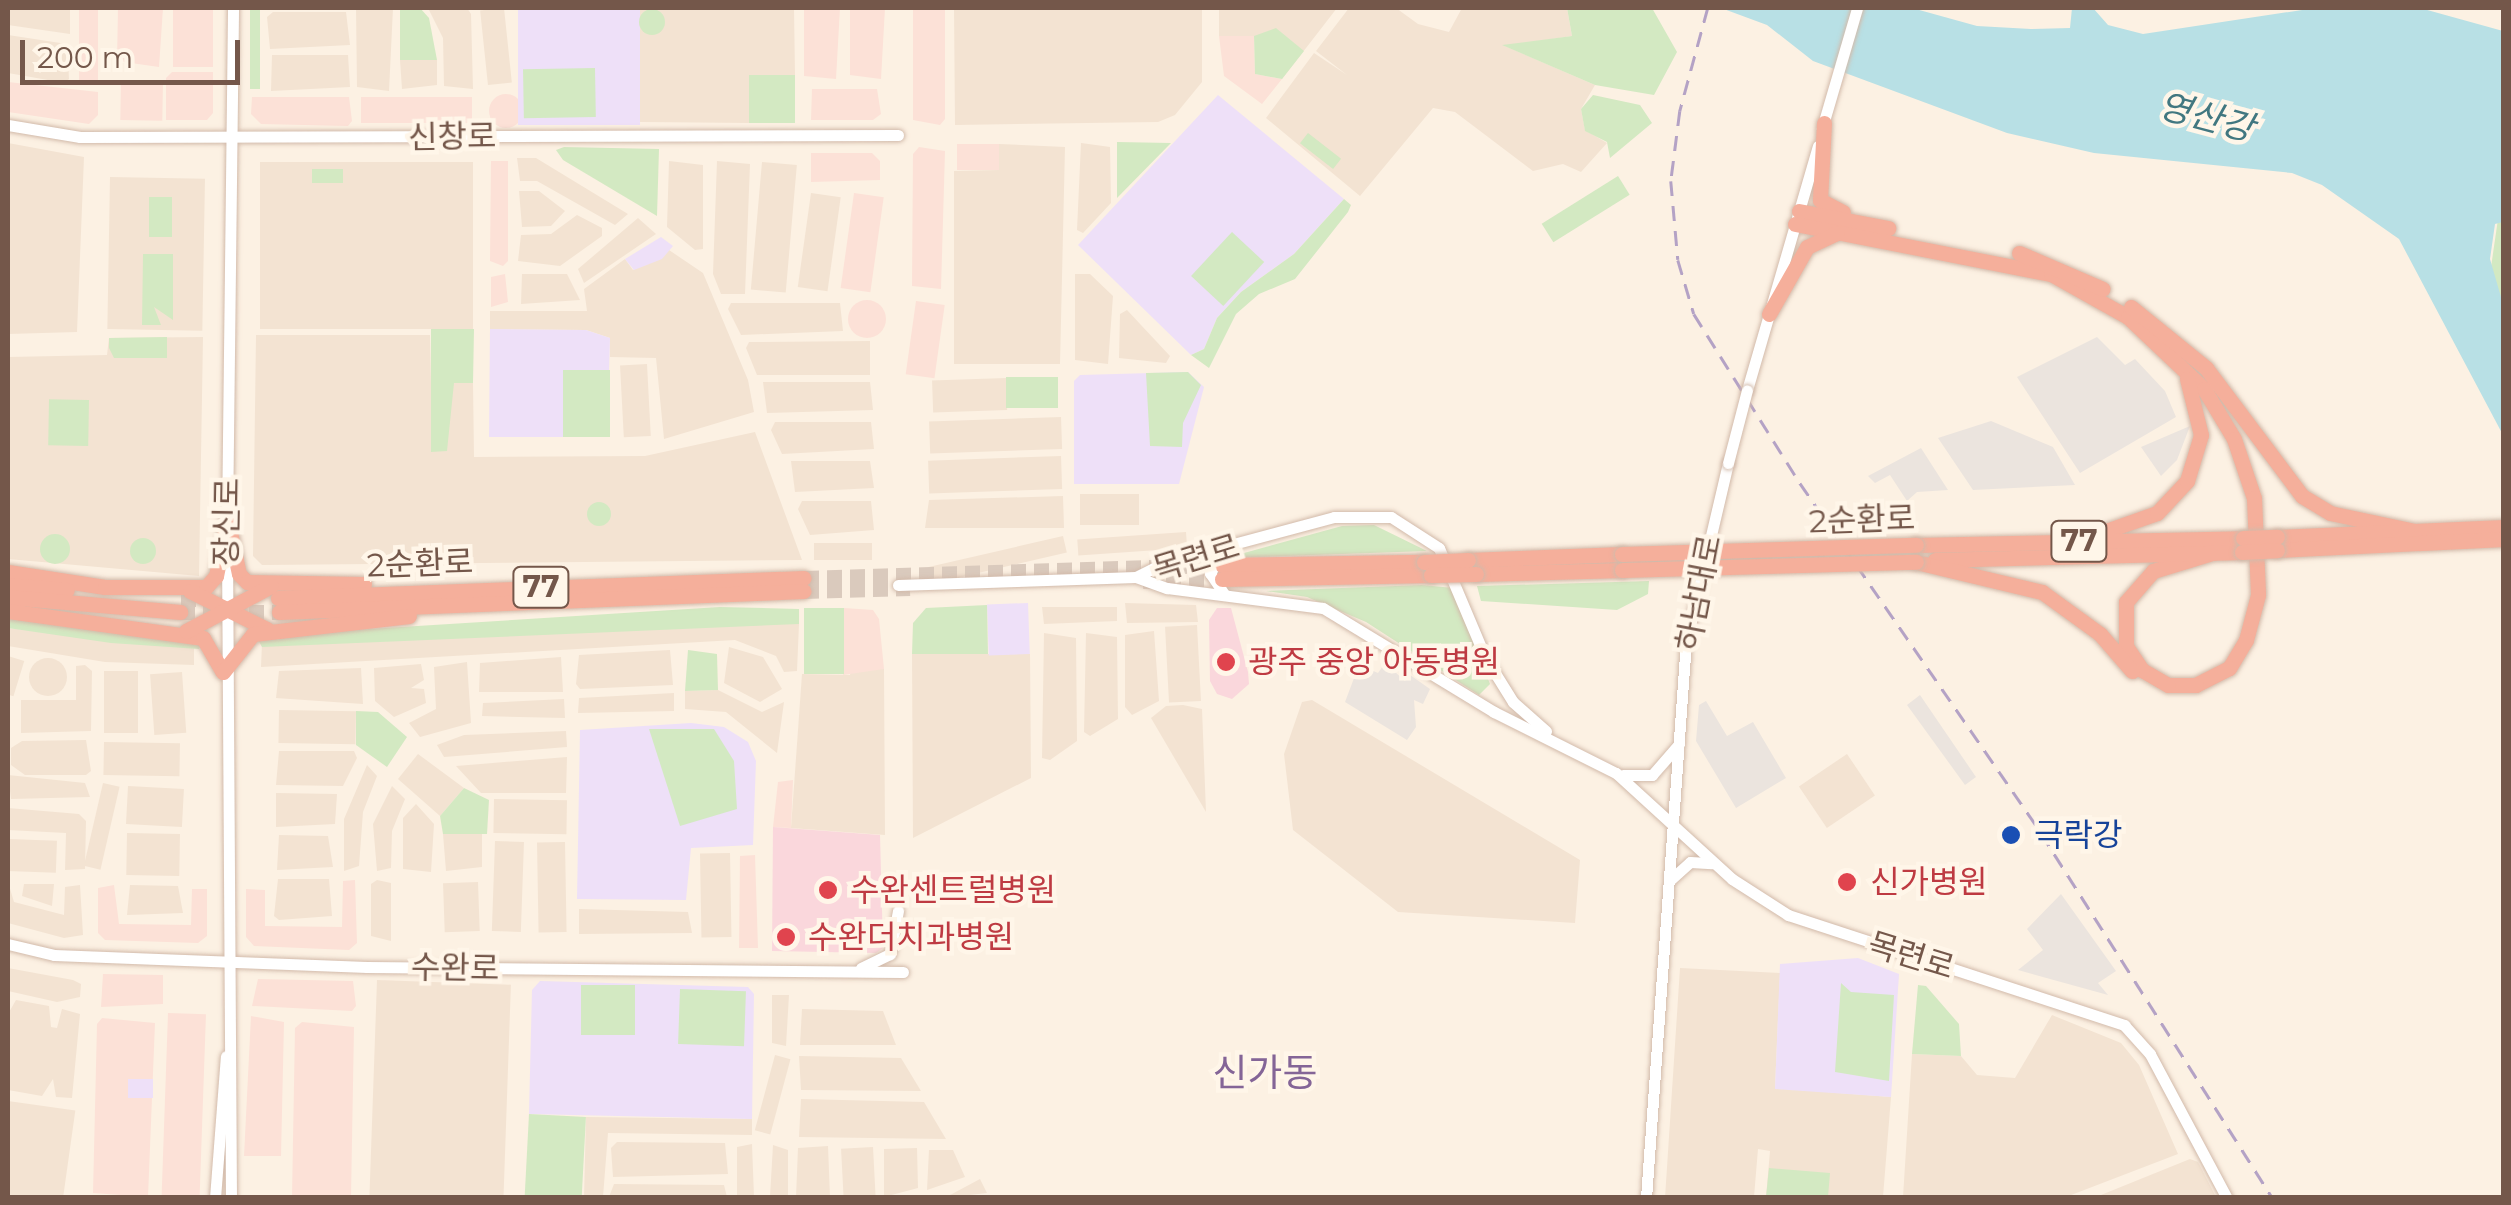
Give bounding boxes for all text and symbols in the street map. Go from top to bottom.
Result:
scale bar [25,20,245,82]
text: 200 m [37,39,133,76]
water label: 영산강 [2154,84,2258,150]
street label: 신창로 [408,117,496,157]
street label: 장신로 [207,478,247,566]
street label: 2순환로 [1808,499,1916,541]
road number: 77 [2049,516,2109,566]
street label: 목련로 [1148,527,1244,589]
street label: 하남대로 [1669,532,1729,654]
street label: 2순환로 [366,543,474,585]
road number: 77 [511,562,571,612]
place label: 광주 중앙 아동병원 [1248,643,1500,681]
marker: 광주 중앙 아동병원 [1213,649,1239,675]
place label: 극락강 [2034,816,2122,854]
marker: 극락강 [1998,822,2024,848]
place label: 신가병원 [1870,863,1988,901]
marker: 신가병원 [1834,869,1860,895]
place label: 수완센트럴병원 [850,871,1056,909]
marker: 수완센트럴병원 [815,877,841,903]
place label: 수완더치과병원 [808,918,1014,956]
marker: 수완더치과병원 [773,924,799,950]
street label: 목련로 [1863,925,1959,987]
street label: 수완로 [411,948,499,988]
district label: 신가동 [1213,1050,1317,1096]

